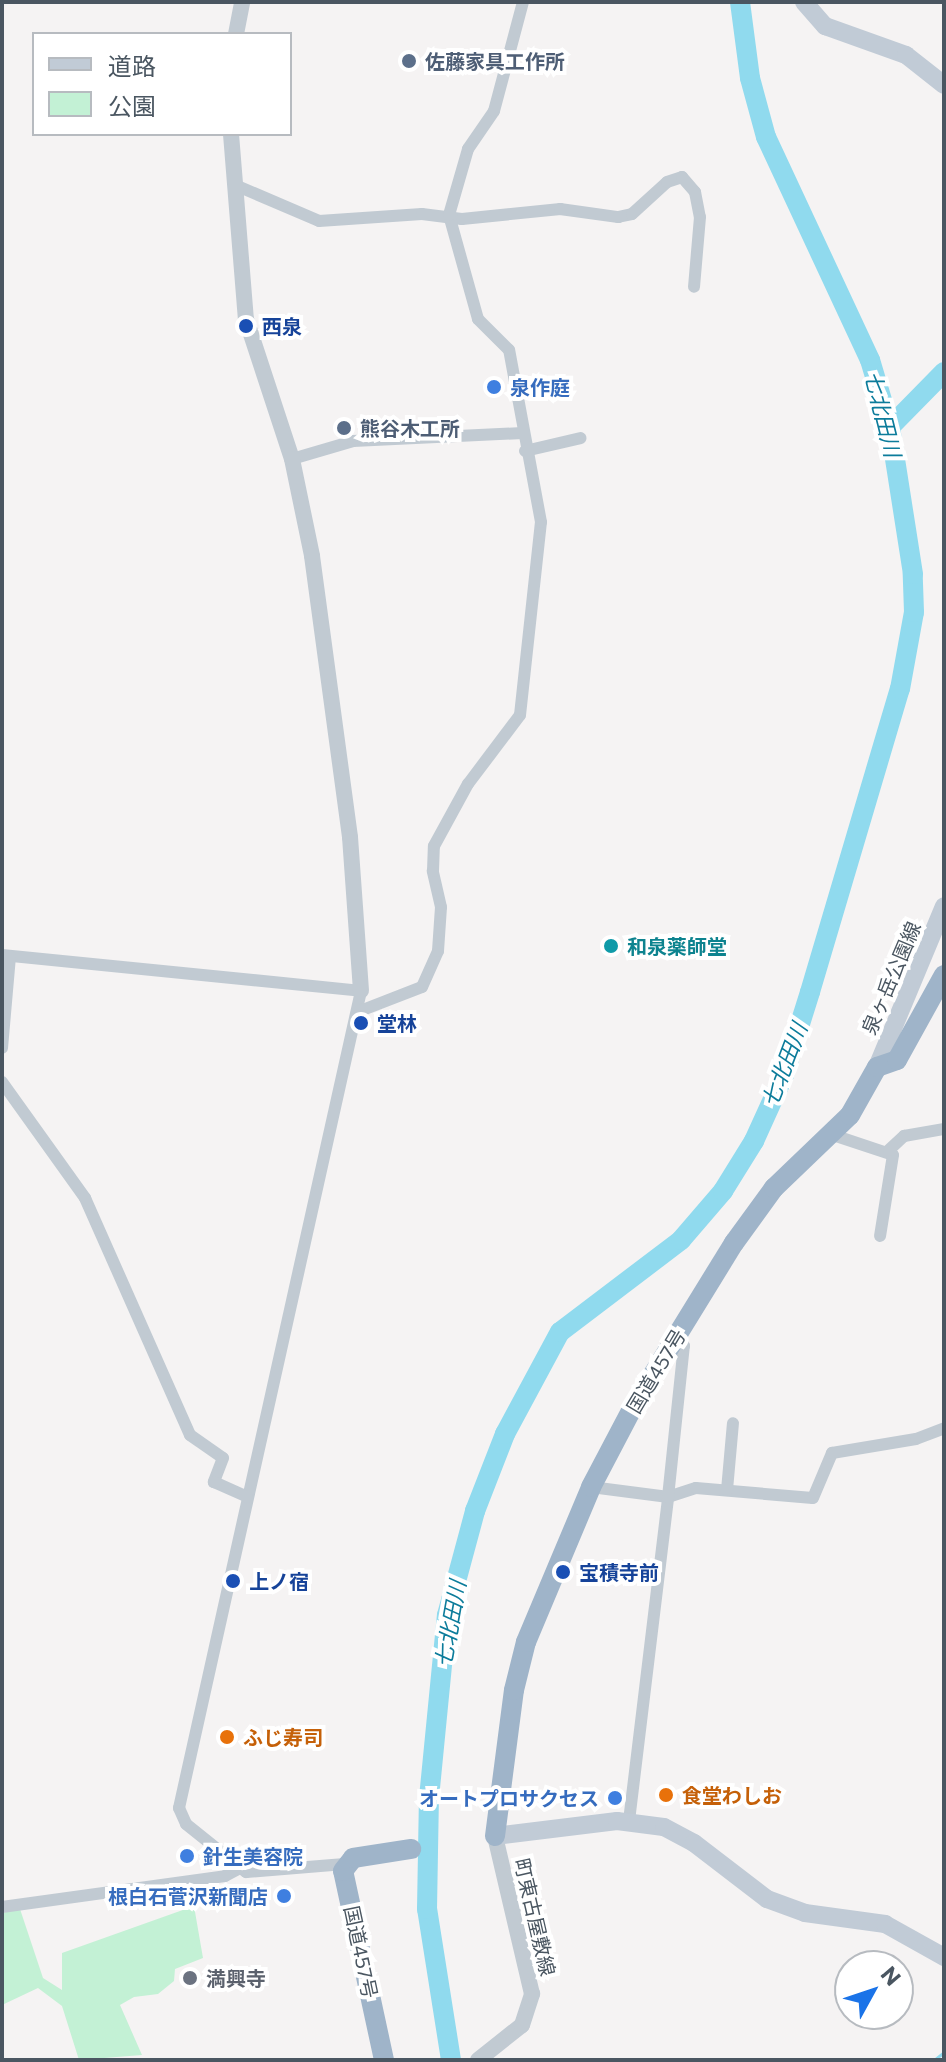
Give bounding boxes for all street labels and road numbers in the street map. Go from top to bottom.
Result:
street label: 泉ヶ岳公園線 [857,918,925,1038]
street label: 国道457号 [621,1325,691,1417]
street label: 町東古屋敷線 [510,1856,560,1978]
street label: 国道457号 [339,1904,383,2000]

